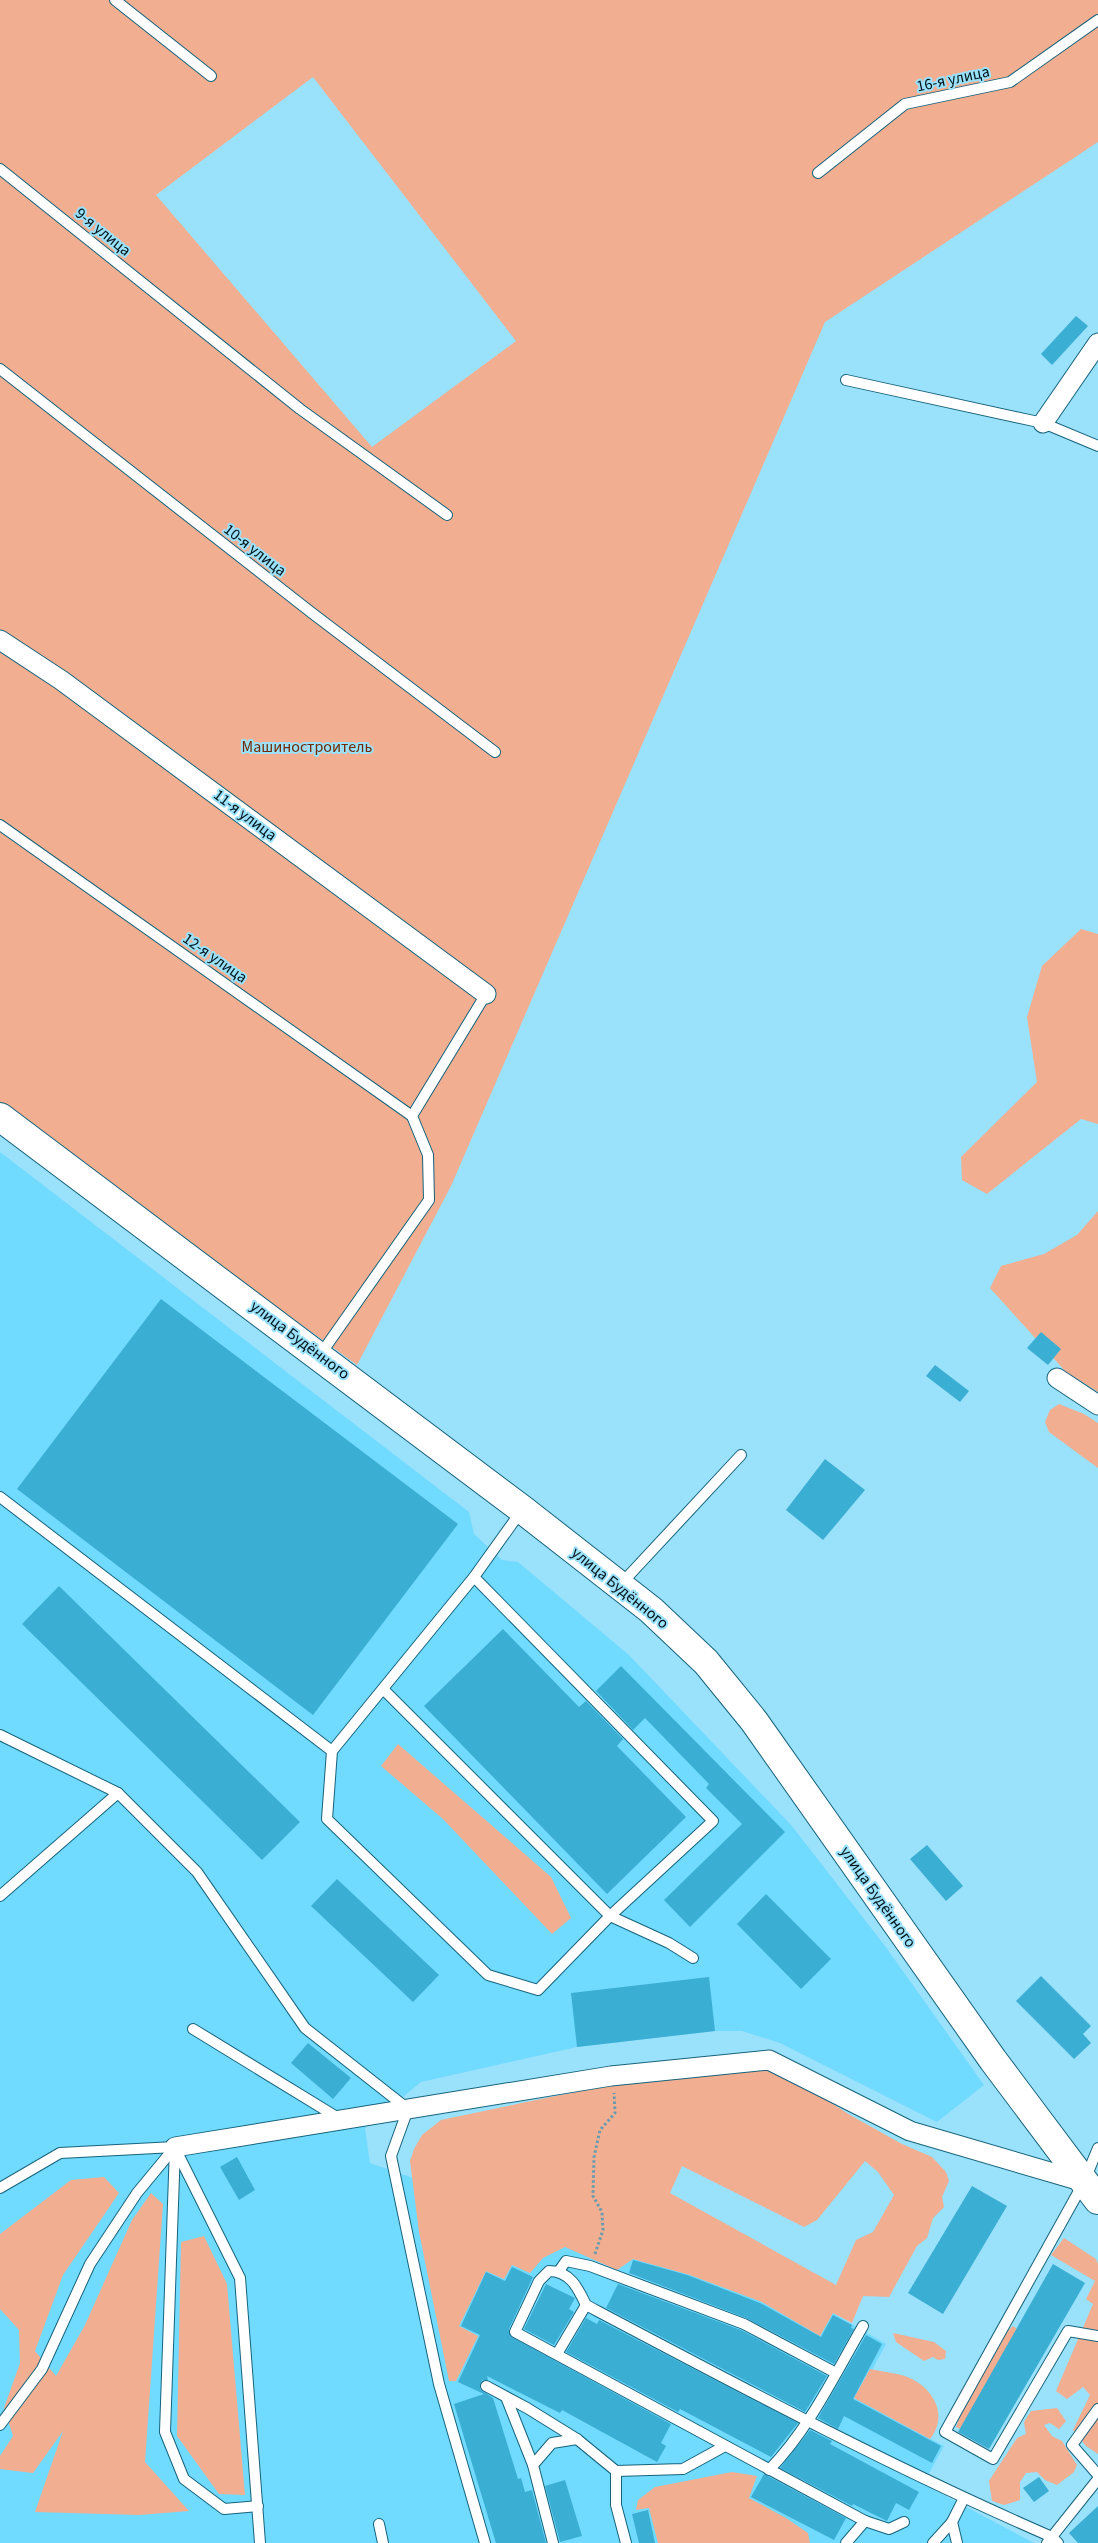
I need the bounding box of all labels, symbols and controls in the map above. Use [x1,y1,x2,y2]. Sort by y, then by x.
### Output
street label: 16-я улица [914,61,992,97]
street label: 9-я улица [70,203,136,261]
street label: 10-я улица [219,519,291,581]
park label: Машиностроитель [242,736,373,758]
street label: 11-я улица [209,784,281,846]
street label: 12-я улица [178,928,252,988]
street label: улица Будённого [246,1295,354,1385]
street label: улица Будённого [567,1542,673,1634]
street label: улица Будённого [835,1842,921,1952]

